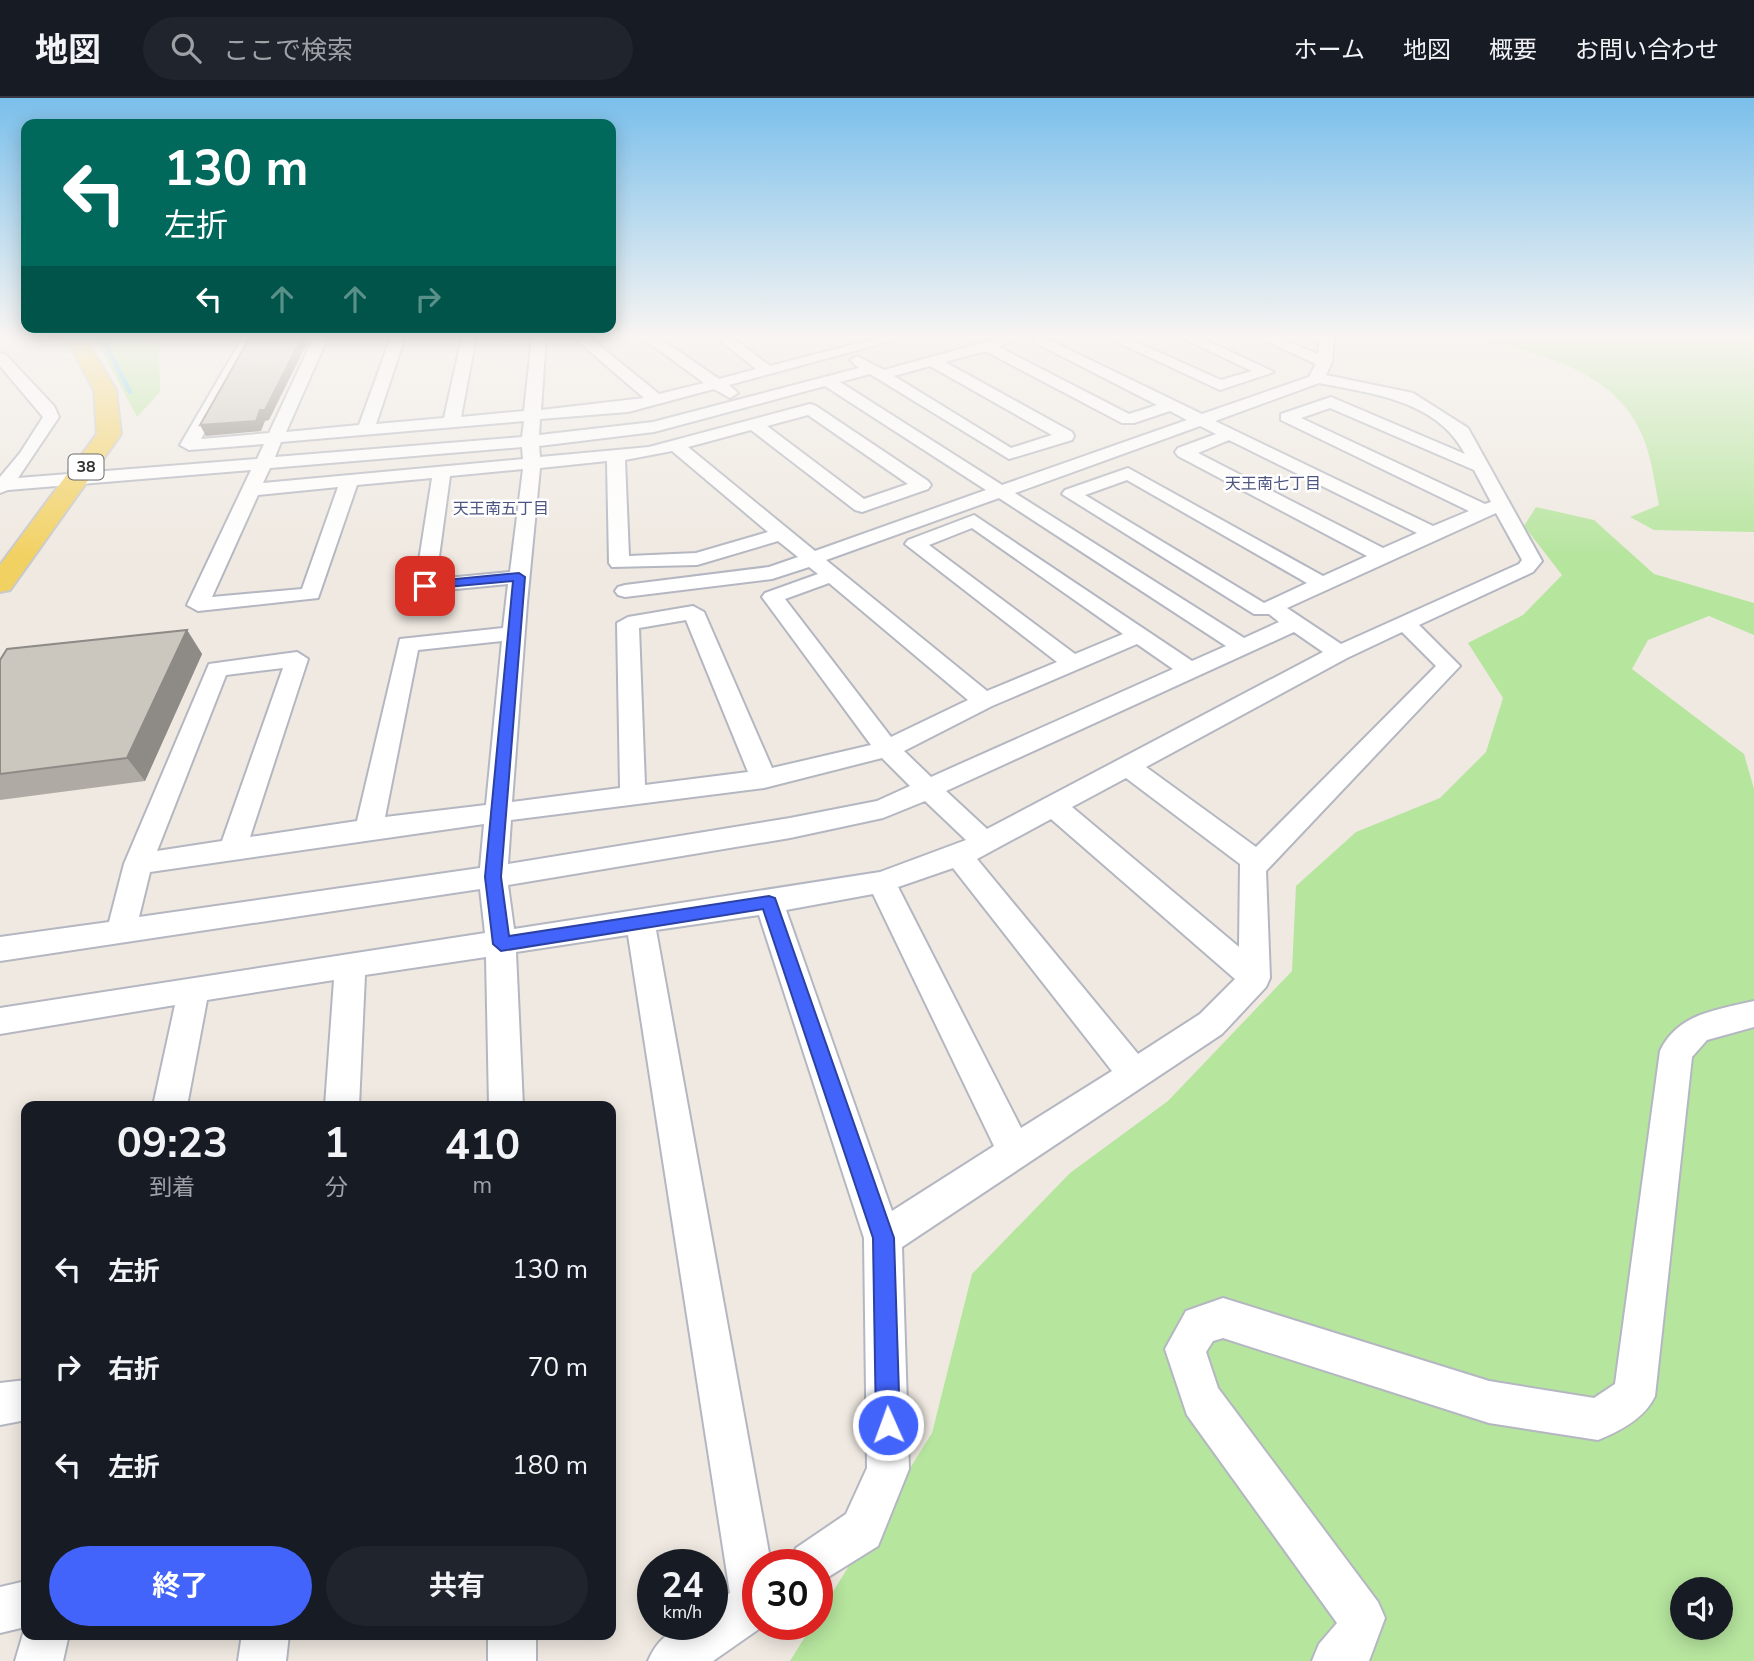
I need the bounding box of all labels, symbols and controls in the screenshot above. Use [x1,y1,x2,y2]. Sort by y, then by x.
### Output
search box [143,17,633,80]
text: 地図 [35,28,101,73]
icon: search [167,29,205,67]
text: ここで検索 [223,33,353,68]
text: ホーム [1294,34,1365,66]
text: 地図 [1403,34,1451,66]
text: 概要 [1489,34,1537,66]
text: お問い合わせ [1575,34,1719,66]
text: 130 m [164,135,308,202]
icon: left [49,147,140,238]
text: 左折 [164,204,228,247]
icon: left [190,280,228,318]
icon: ahead [263,280,301,318]
icon: ahead [336,280,374,318]
icon: right [409,280,447,318]
road number: 38 [68,454,104,480]
district label: 天王南七丁目 [1225,473,1321,495]
district label: 天王南五丁目 [453,498,549,520]
pin [395,556,455,616]
icon: arrive [406,567,444,605]
text: 09:23 [117,1115,228,1172]
text: 1 [324,1115,349,1172]
text: 410 [445,1117,520,1174]
text: m [473,1170,492,1201]
text: 到着 [149,1172,195,1203]
text: 分 [325,1172,348,1203]
icon: left [49,1250,87,1288]
text: 130 m [512,1252,588,1287]
text: 左折 [108,1254,160,1289]
icon: right [49,1348,87,1386]
text: 70 m [528,1350,588,1385]
text: 右折 [108,1352,160,1387]
position arrow [851,1388,925,1462]
icon: left [49,1446,87,1484]
text: 180 m [512,1448,588,1483]
text: 左折 [108,1450,160,1485]
button: 終了 [49,1546,312,1626]
button: 共有 [326,1546,588,1626]
speed limit sign: 30 [742,1549,833,1640]
text: 24 [661,1562,704,1609]
map controls [1670,1577,1733,1640]
button: sound [1670,1577,1733,1640]
text: km/h [663,1600,702,1624]

